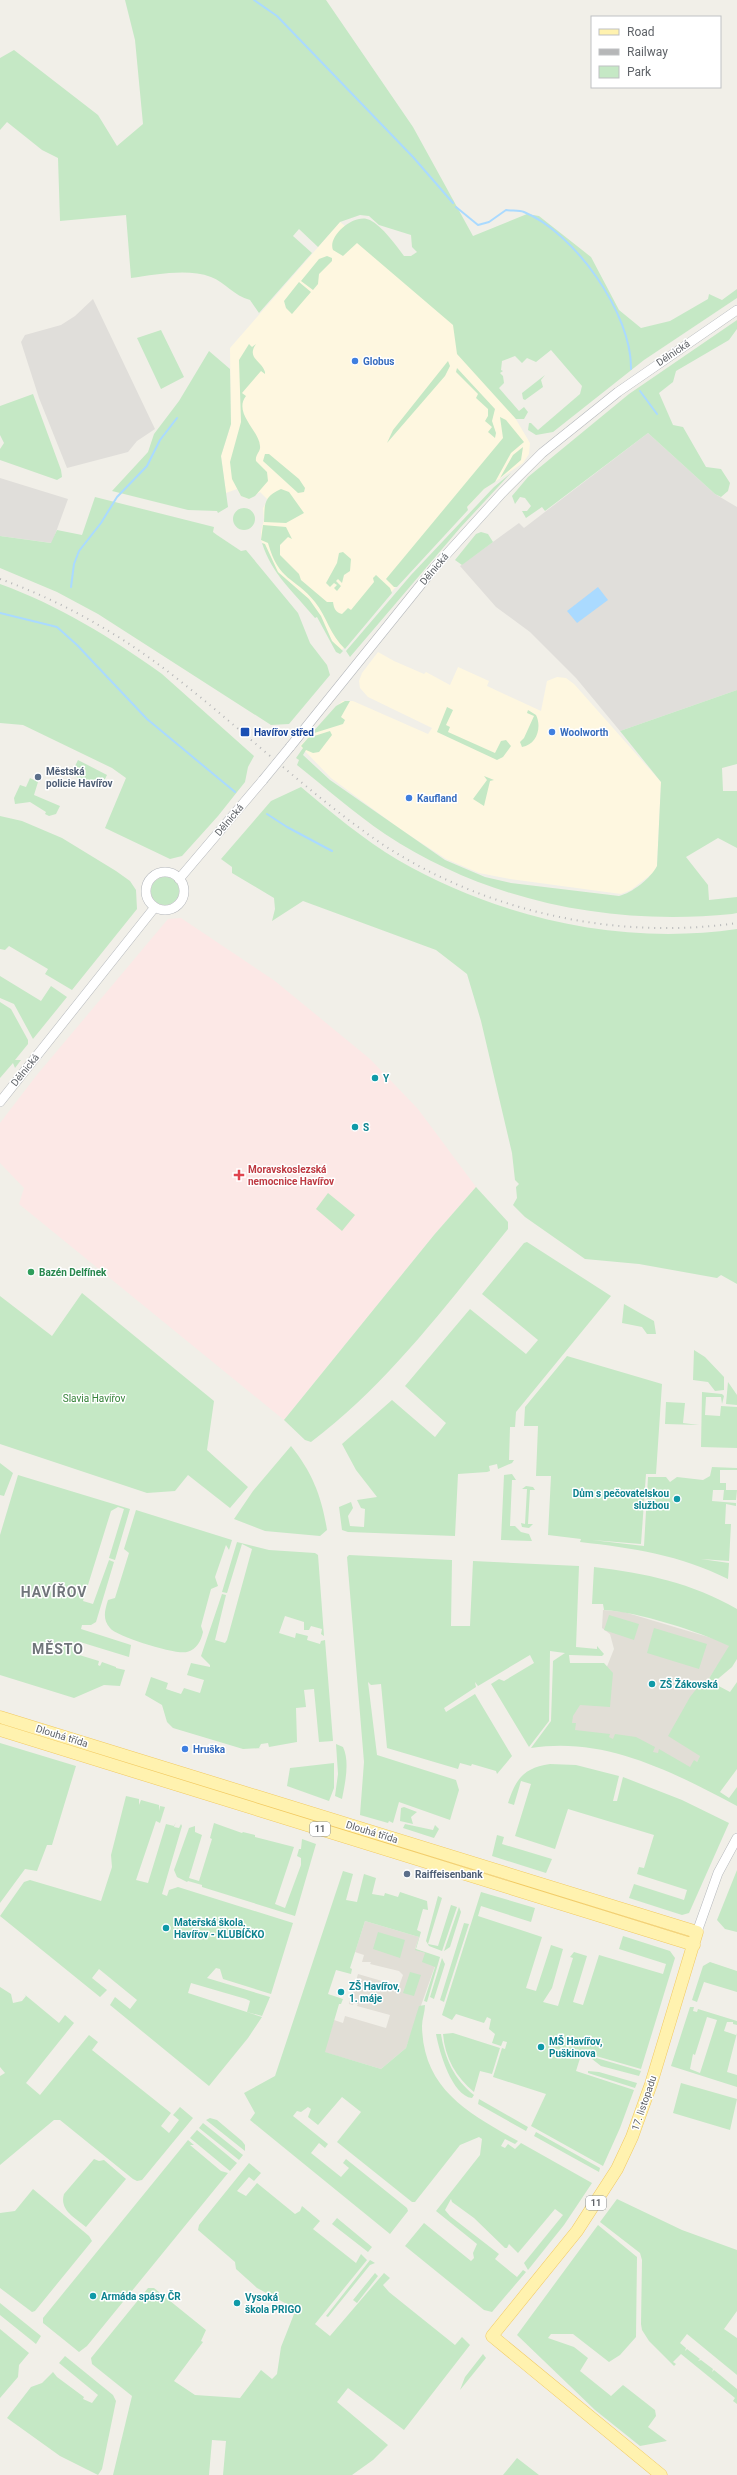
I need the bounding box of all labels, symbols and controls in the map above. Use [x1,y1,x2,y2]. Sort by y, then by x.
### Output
legend [591,16,721,88]
text: Road [627,25,655,39]
text: Railway [627,45,668,59]
text: Park [627,65,652,79]
street label: Dělnická [654,338,692,368]
marker: Globus [350,356,360,366]
place label: Globus [363,356,394,367]
street label: Dělnická [418,551,450,587]
marker: Havířov střed [239,726,251,738]
place label: Havířov střed [254,727,314,738]
marker: Woolworth [547,727,557,737]
place label: Woolworth [560,727,609,738]
place label: Městská policie Havířov [46,766,113,789]
marker: Městská policie Havířov [33,772,43,782]
marker: Kaufland [404,793,414,803]
place label: Kaufland [417,793,457,804]
street label: Dělnická [213,802,245,838]
street label: Dělnická [9,1052,41,1088]
marker: Y [370,1073,380,1083]
place label: Y [383,1073,390,1084]
marker: S [350,1122,360,1132]
place label: S [363,1122,369,1133]
place label: Moravskoslezská nemocnice Havířov [248,1164,334,1187]
marker: Moravskoslezská nemocnice Havířov [233,1169,245,1181]
marker: Bazén Delfínek [26,1267,36,1277]
place label: Bazén Delfínek [39,1267,107,1278]
park label: Slavia Havířov [63,1393,125,1404]
place label: Dům s pečovatelskou službou [573,1488,669,1511]
marker: Dům s pečovatelskou službou [672,1494,682,1504]
district label: HAVÍŘOV [21,1583,87,1600]
district label: MĚSTO [32,1640,84,1657]
place label: ZŠ Žákovská [660,1678,719,1690]
marker: ZŠ Žákovská [647,1679,657,1689]
street label: Dlouhá třída [35,1723,89,1749]
marker: Hruška [180,1744,190,1754]
place label: Hruška [193,1744,226,1755]
street label: Dlouhá třída [345,1819,399,1845]
road number: 11 [310,1822,330,1836]
marker: Raiffeisenbank [402,1869,412,1879]
place label: Raiffeisenbank [415,1869,483,1880]
place label: Mateřská škola, Havířov - KLUBÍČKO [174,1917,264,1940]
marker: Mateřská škola, Havířov - KLUBÍČKO [161,1923,171,1933]
place label: ZŠ Havířov, 1. máje [349,1980,400,2004]
marker: ZŠ Havířov, 1. máje [336,1987,346,1997]
place label: MŠ Havířov, Puškinova [549,2035,602,2059]
marker: MŠ Havířov, Puškinova [536,2042,546,2052]
street label: 17. listopadu [629,2074,659,2132]
road number: 11 [586,2196,606,2210]
place label: Armáda spásy ČR [101,2290,181,2302]
marker: Armáda spásy ČR [88,2291,98,2301]
place label: Vysoká škola PRIGO [245,2292,301,2315]
marker: Vysoká škola PRIGO [232,2298,242,2308]

